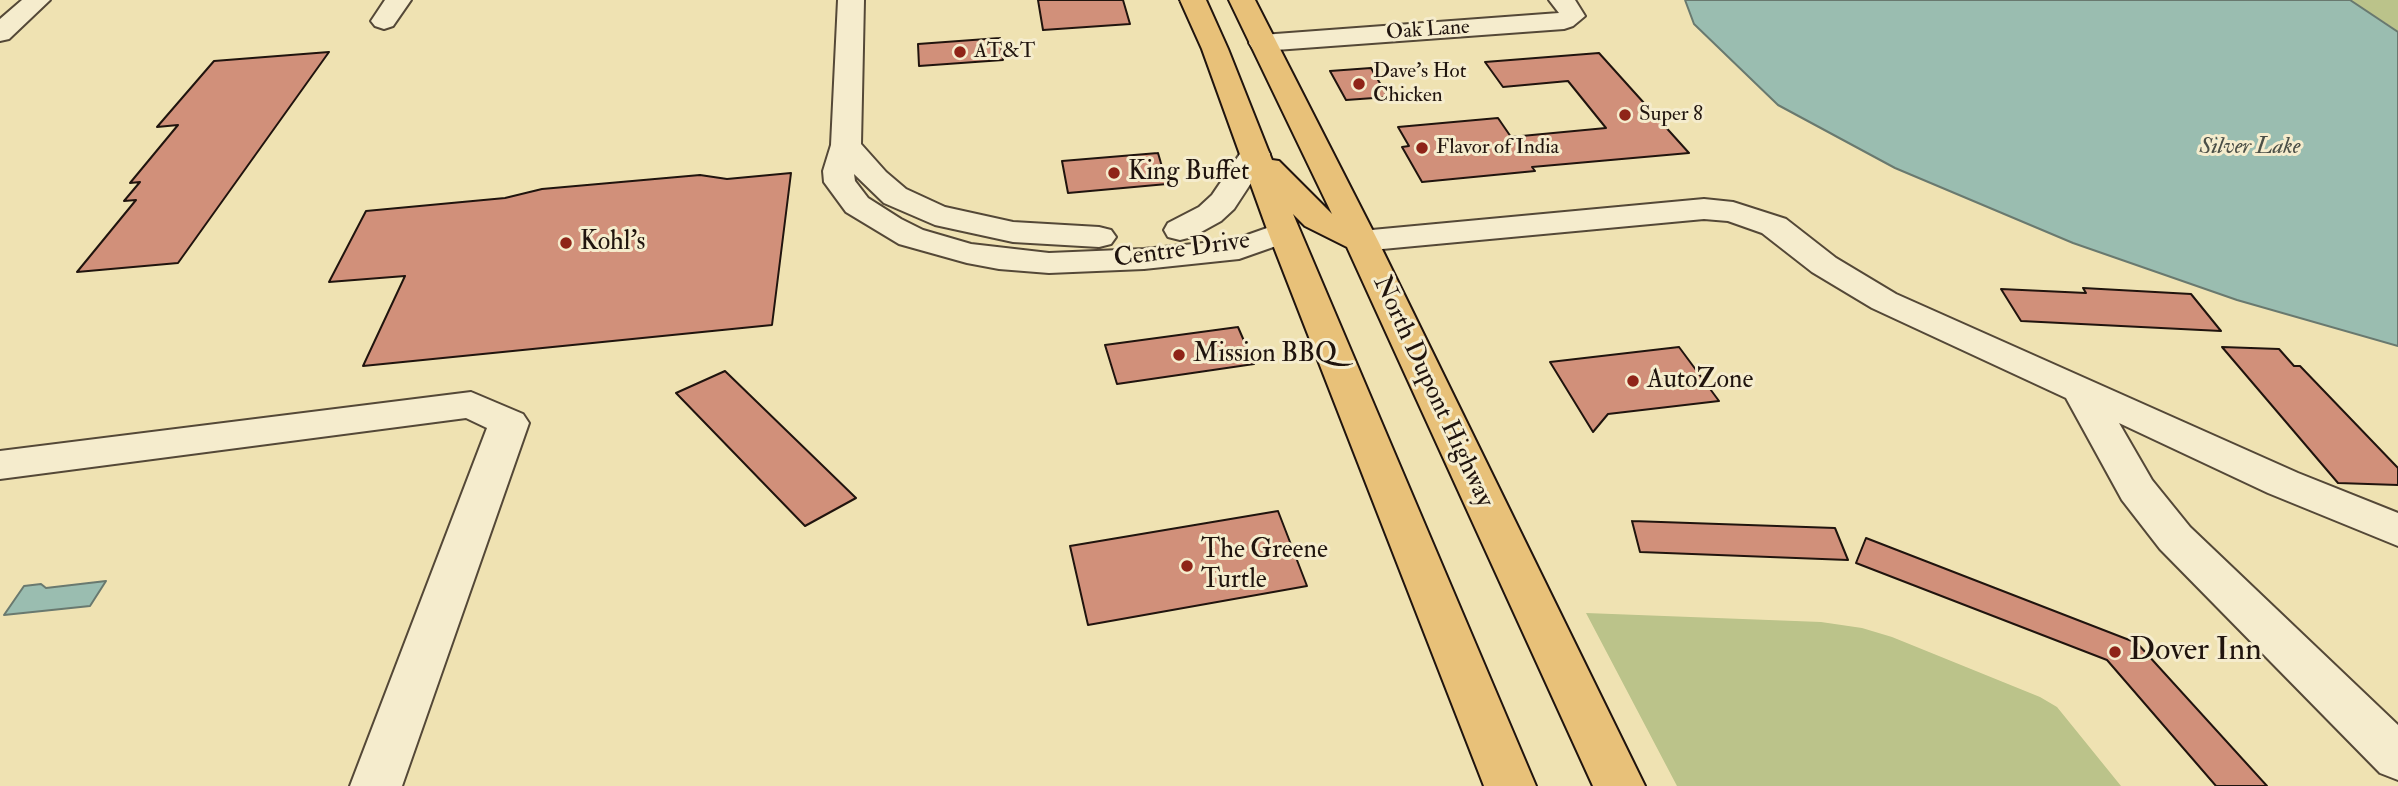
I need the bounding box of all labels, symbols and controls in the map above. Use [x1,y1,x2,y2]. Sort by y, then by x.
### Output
street label: Oak Lane [1385,16,1471,46]
place label: AT&T [974,39,1035,65]
marker: AT&T [952,44,968,60]
place label: Dave's Hot Chicken [1373,59,1467,109]
marker: Dave's Hot Chicken [1351,76,1367,92]
place label: Super 8 [1639,102,1703,128]
marker: Super 8 [1617,107,1633,123]
water label: Silver Lake [2200,134,2300,162]
place label: Flavor of India [1436,135,1559,161]
marker: Flavor of India [1414,140,1430,156]
place label: King Buffet [1128,157,1249,189]
marker: King Buffet [1106,165,1122,181]
street label: Centre Drive [1112,226,1252,276]
place label: Kohl's [580,227,646,259]
marker: Kohl's [558,235,574,251]
street label: North Dupont Highway [1365,271,1499,513]
place label: Mission BBQ [1193,339,1337,371]
marker: Mission BBQ [1171,347,1187,363]
place label: AutoZone [1647,365,1753,397]
marker: AutoZone [1625,373,1641,389]
place label: The Greene Turtle [1201,535,1328,596]
marker: The Greene Turtle [1179,558,1195,574]
place label: Dover Inn [2129,633,2262,671]
marker: Dover Inn [2107,644,2123,660]

